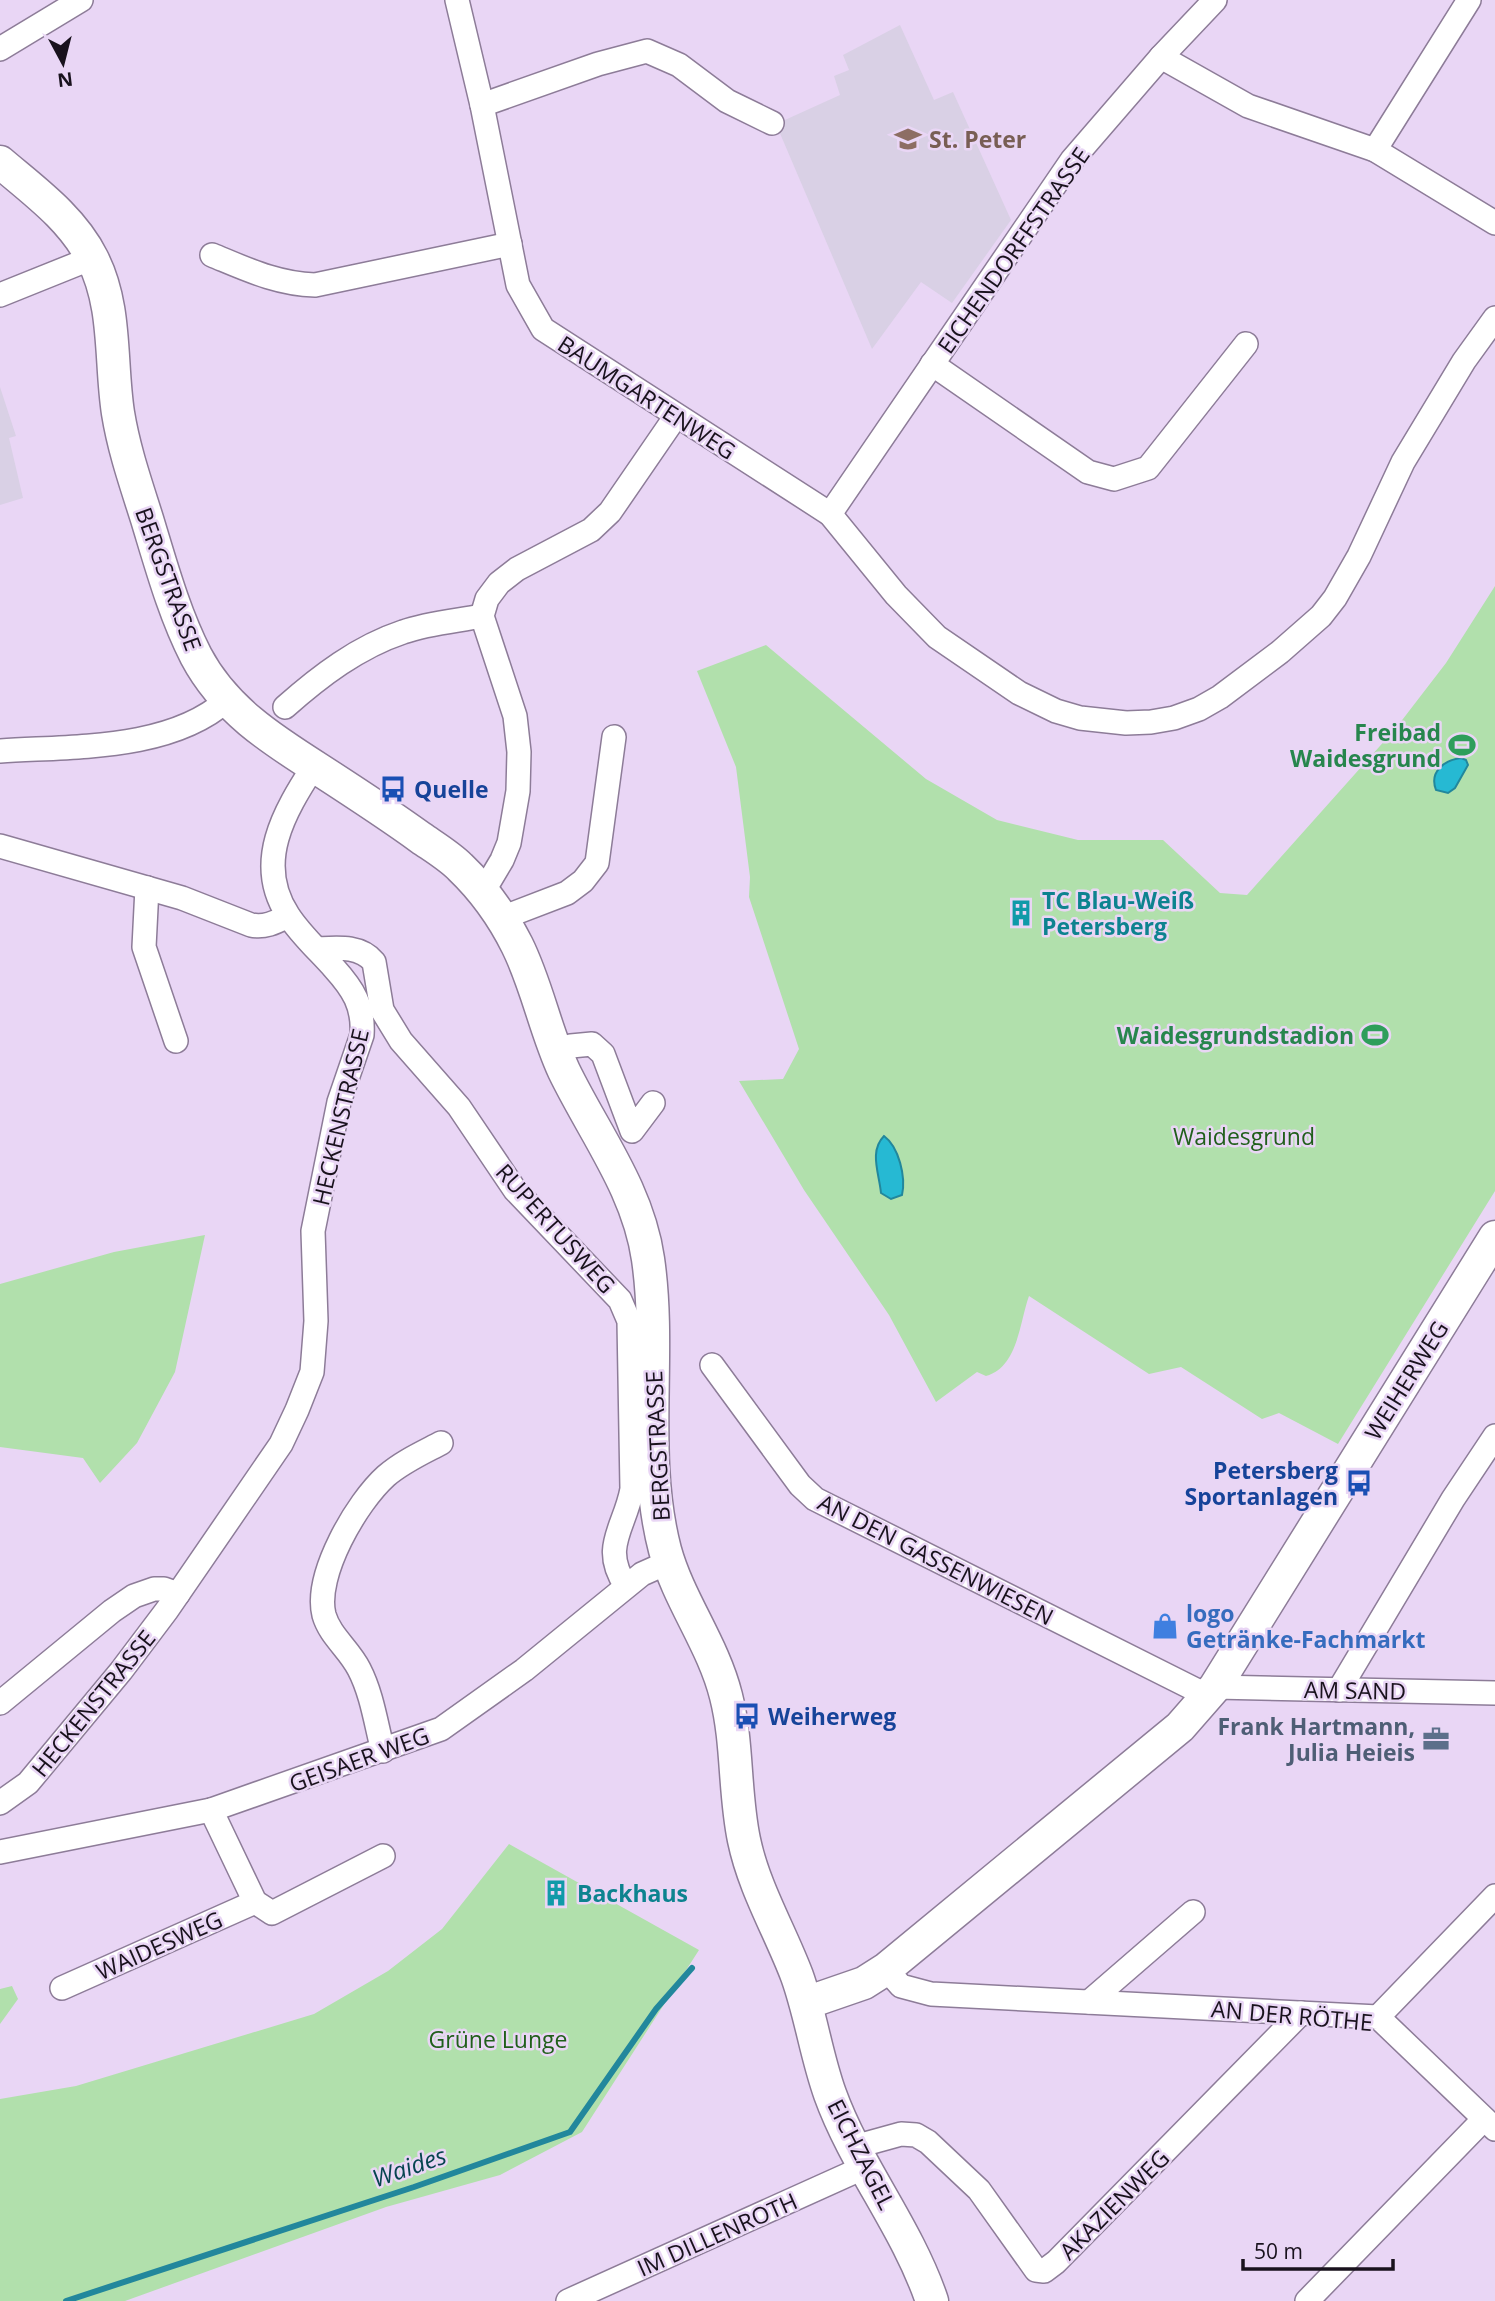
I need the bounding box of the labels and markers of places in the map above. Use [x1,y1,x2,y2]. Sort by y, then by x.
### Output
place label: St. Peter [929,123,1026,155]
school or university icon: St. Peter [893,124,923,154]
place label: Freibad Waidesgrund [1290,716,1441,774]
sports icon: Freibad Waidesgrund [1447,730,1477,760]
place label: Quelle [414,773,489,805]
bus stop icon: Quelle [378,774,408,804]
place label: TC Blau-Weiß Petersberg [1042,884,1194,942]
building icon: TC Blau-Weiß Petersberg [1006,898,1036,928]
place label: Waidesgrundstadion [1117,1019,1354,1051]
sports icon: Waidesgrundstadion [1360,1020,1390,1050]
place label: Petersberg Sportanlagen [1184,1454,1338,1512]
bus stop icon: Petersberg Sportanlagen [1344,1468,1374,1498]
place label: logo Getränke-Fachmarkt [1186,1597,1426,1655]
shop icon: logo Getränke-Fachmarkt [1150,1611,1180,1641]
place label: Weiherweg [768,1700,896,1732]
bus stop icon: Weiherweg [732,1701,762,1731]
place label: Frank Hartmann, Julia Heieis [1218,1710,1415,1768]
office icon: Frank Hartmann, Julia Heieis [1421,1724,1451,1754]
place label: Backhaus [577,1877,688,1909]
building icon: Backhaus [541,1878,571,1908]

